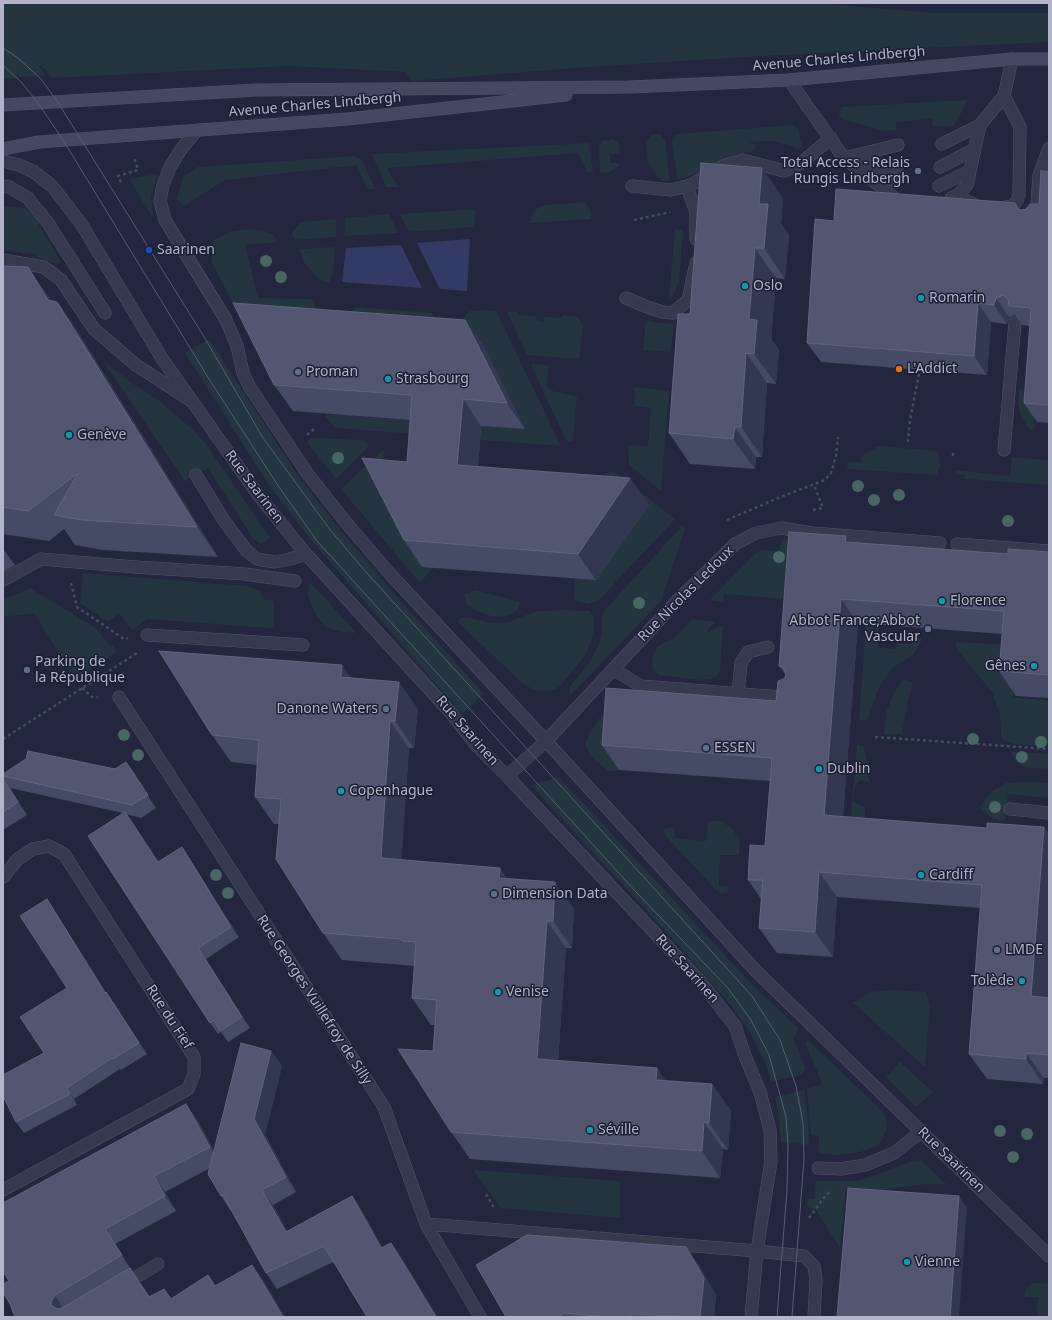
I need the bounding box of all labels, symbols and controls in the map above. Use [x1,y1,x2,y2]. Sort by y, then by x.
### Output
street label: Avenue Charles Lindbergh [752,43,926,75]
street label: Avenue Charles Lindbergh [228,89,402,121]
place label: Total Access - Relais Rungis Lindbergh [781,155,910,188]
marker: Total Access - Relais Rungis Lindbergh [913,166,923,176]
place label: Saarinen [157,242,215,258]
marker: Saarinen [144,245,154,255]
place label: Oslo [753,278,783,294]
marker: Oslo [740,281,750,291]
place label: Romarin [929,290,985,306]
marker: Romarin [916,293,926,303]
place label: L'Addict [907,361,957,377]
place label: Proman [306,364,358,380]
marker: L'Addict [894,364,904,374]
marker: Proman [293,367,303,377]
place label: Strasbourg [396,371,469,387]
marker: Strasbourg [383,374,393,384]
place label: Genève [77,427,126,443]
marker: Genève [64,430,74,440]
street label: Rue Saarinen [221,447,287,527]
street label: Rue Nicolas Ledoux [635,543,737,645]
place label: Florence [950,593,1006,609]
marker: Florence [937,596,947,606]
place label: Abbot France;Abbot Vascular [789,613,920,646]
marker: Abbot France;Abbot Vascular [923,624,933,634]
place label: Parking de la République [35,654,125,686]
place label: Gênes [985,658,1026,674]
marker: Gênes [1029,661,1039,671]
marker: Parking de la République [22,665,32,675]
street label: Rue Saarinen [432,693,502,769]
place label: Danone Waters [277,701,378,717]
marker: Danone Waters [381,704,391,714]
place label: ESSEN [714,740,756,756]
marker: ESSEN [701,743,711,753]
place label: Dublin [827,761,870,777]
marker: Dublin [814,764,824,774]
place label: Copenhague [349,783,433,799]
marker: Copenhague [336,786,346,796]
place label: Cardiff [929,867,973,883]
marker: Cardiff [916,870,926,880]
place label: Dimension Data [502,886,608,902]
marker: Dimension Data [489,889,499,899]
street label: Rue Georges Vuillefroy de Silly [253,912,375,1088]
street label: Rue Saarinen [652,931,722,1007]
place label: LMDE [1005,942,1043,958]
marker: LMDE [992,945,1002,955]
place label: Tolède [971,973,1014,989]
marker: Tolède [1017,976,1027,986]
street label: Rue du Fief [142,982,196,1052]
place label: Venise [506,984,549,1000]
marker: Venise [493,987,503,997]
place label: Séville [598,1122,639,1138]
street label: Rue Saarinen [914,1124,988,1196]
marker: Séville [585,1125,595,1135]
place label: Vienne [915,1254,960,1270]
marker: Vienne [902,1257,912,1267]

